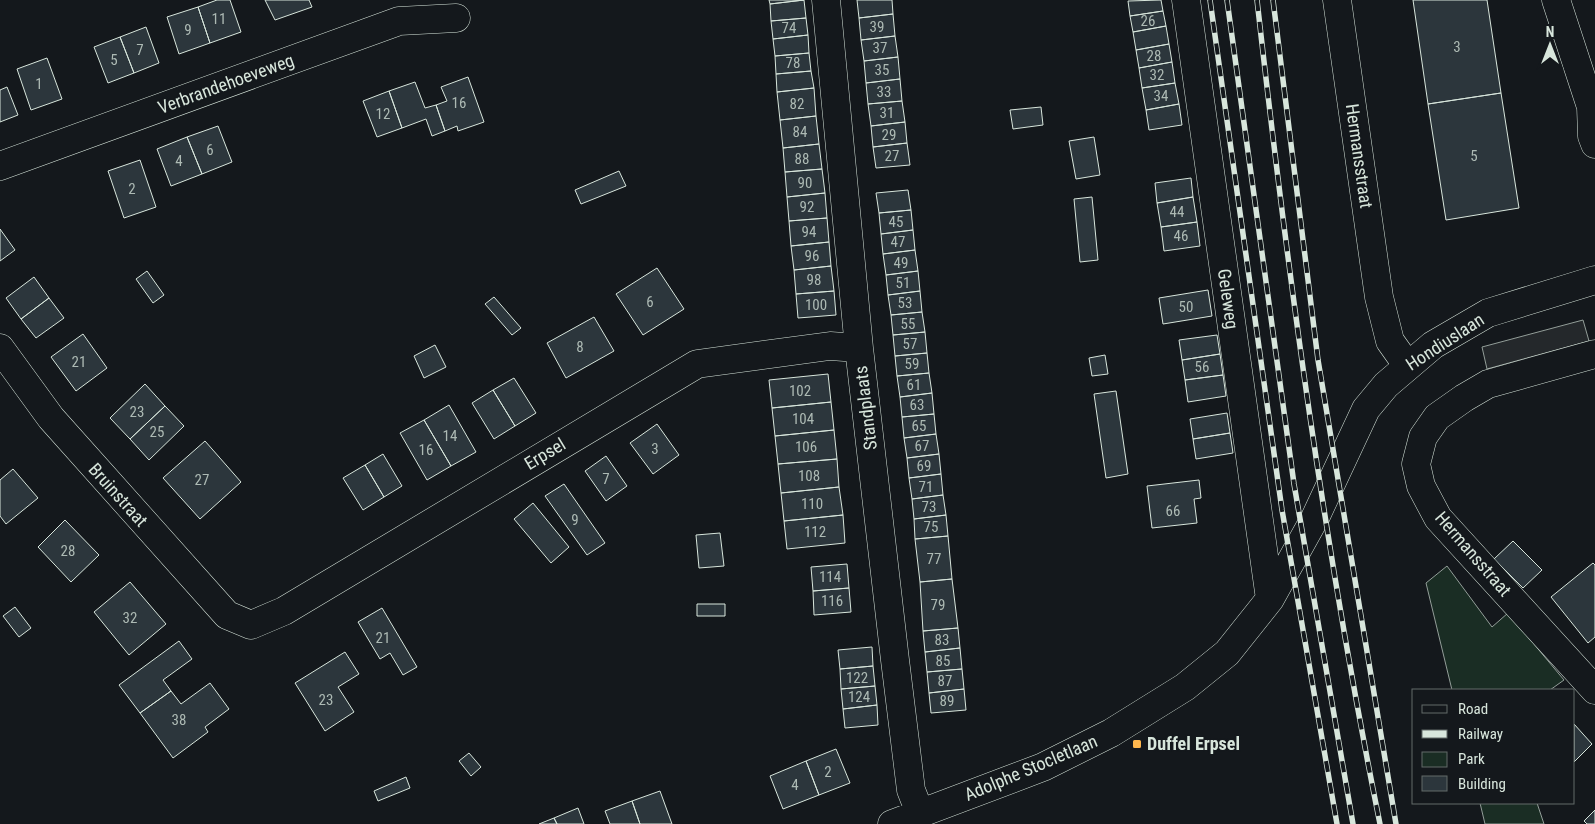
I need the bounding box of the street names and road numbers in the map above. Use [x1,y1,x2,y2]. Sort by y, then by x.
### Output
street label: Verbrandehoeveweg [155,49,297,118]
street label: Hermansstraat [1342,102,1377,210]
street label: Geleweg [1214,267,1243,330]
street label: Hondiuslaan [1402,309,1488,375]
street label: Standplaats [850,365,881,451]
street label: Erpsel [520,433,569,474]
street label: Bruinstraat [84,459,152,531]
street label: Hermansstraat [1431,507,1516,600]
street label: Adolphe Stocletlaan [961,730,1100,805]

